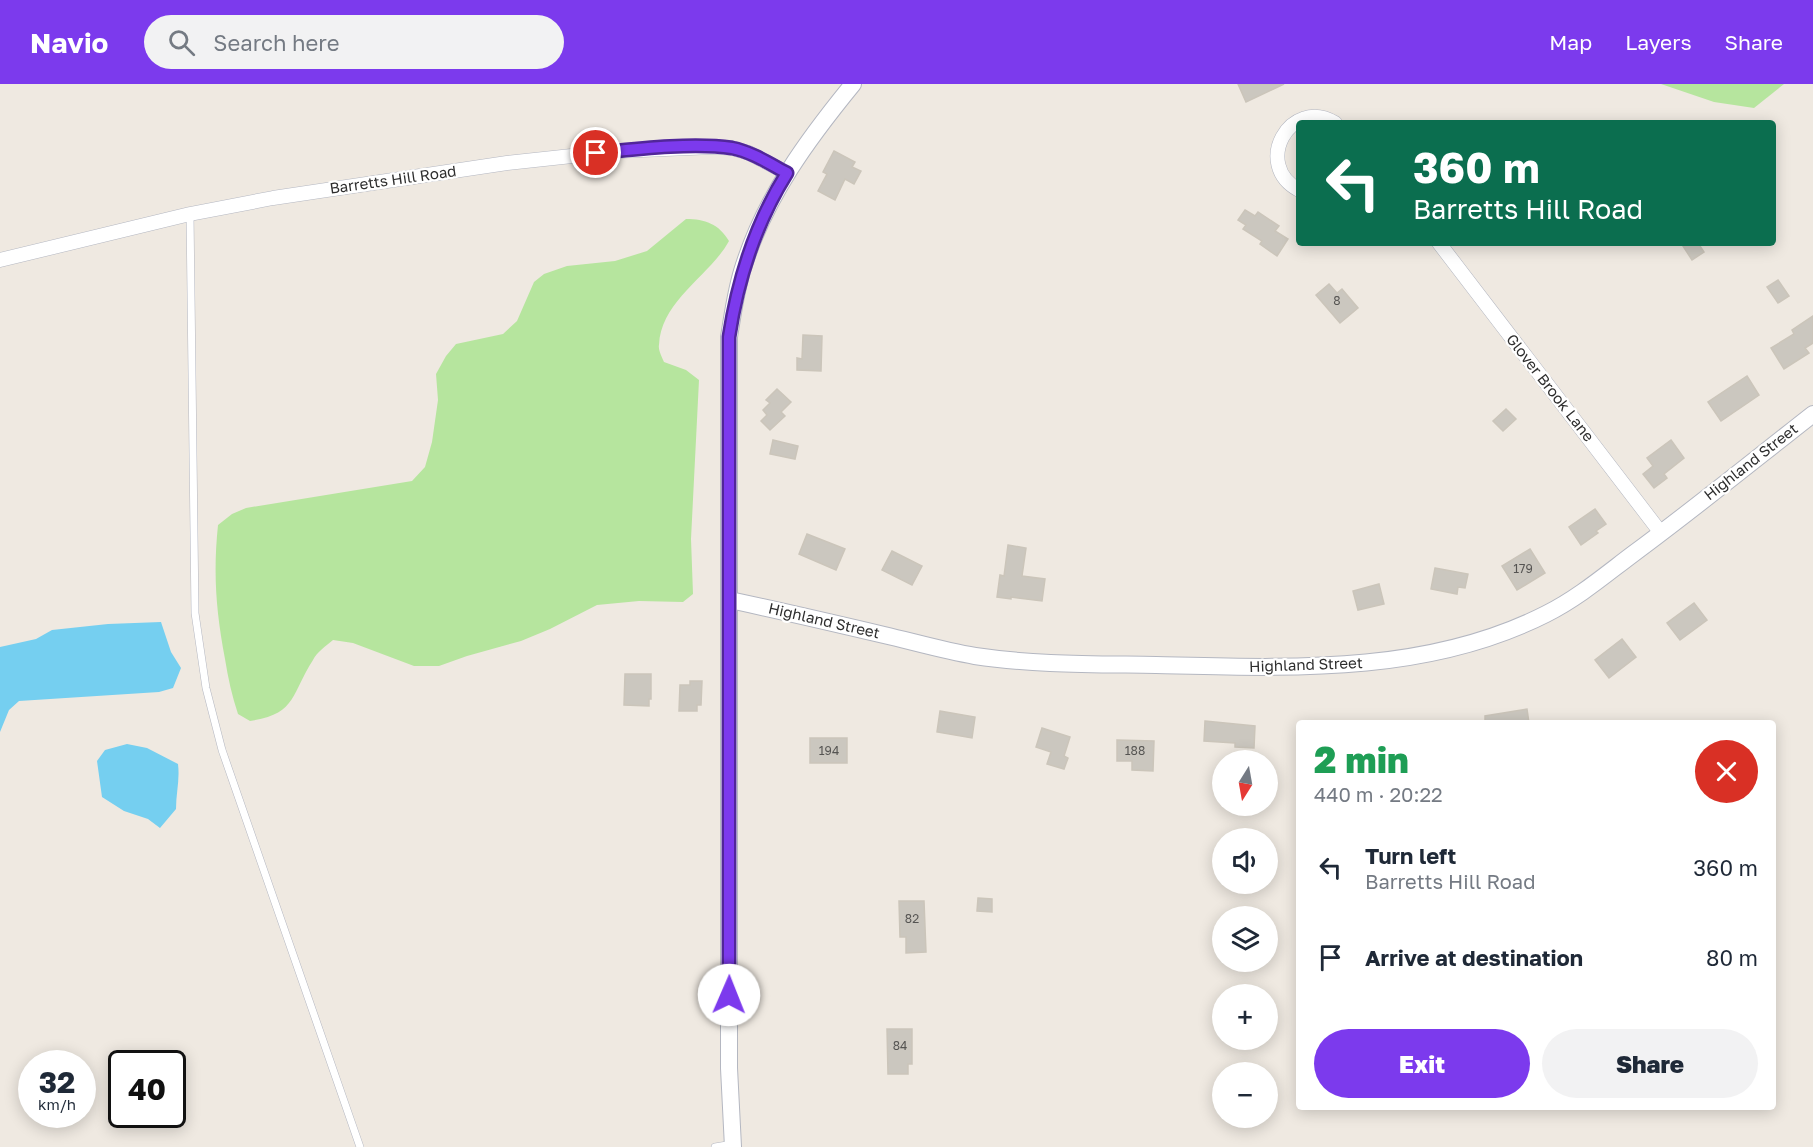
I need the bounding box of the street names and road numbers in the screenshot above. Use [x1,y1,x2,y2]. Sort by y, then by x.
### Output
street label: Barretts Hill Road [328,161,457,197]
street label: Glover Brook Lane [1503,330,1599,445]
street label: Highland Street [1700,419,1801,503]
street label: Highland Street [767,598,882,642]
street label: Highland Street [1249,653,1363,675]

